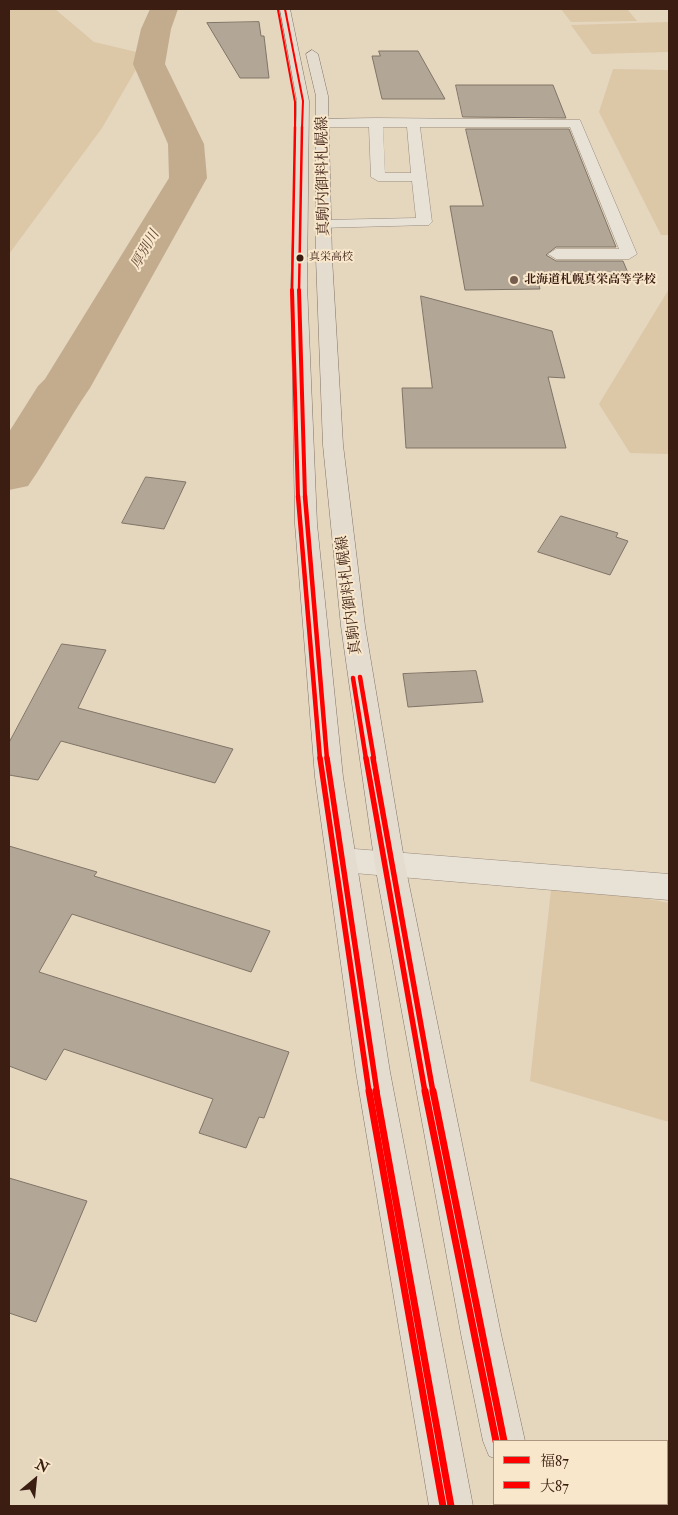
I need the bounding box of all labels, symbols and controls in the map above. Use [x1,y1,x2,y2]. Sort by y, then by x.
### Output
street label: 真駒内御料札幌線 [314,116,334,236]
water label: 厚別川 [128,228,164,272]
place label: 真栄高校 [309,251,353,265]
marker: 真栄高校 [295,253,305,263]
place label: 北海道札幌真栄高等学校 [524,273,656,287]
marker: 北海道札幌真栄高等学校 [508,274,520,286]
street label: 真駒内御料札幌線 [334,534,366,656]
legend [493,1440,668,1505]
text: 福87 [540,1452,569,1471]
north arrow [10,1455,60,1505]
text: N [33,1456,52,1477]
text: 大87 [540,1477,569,1496]

